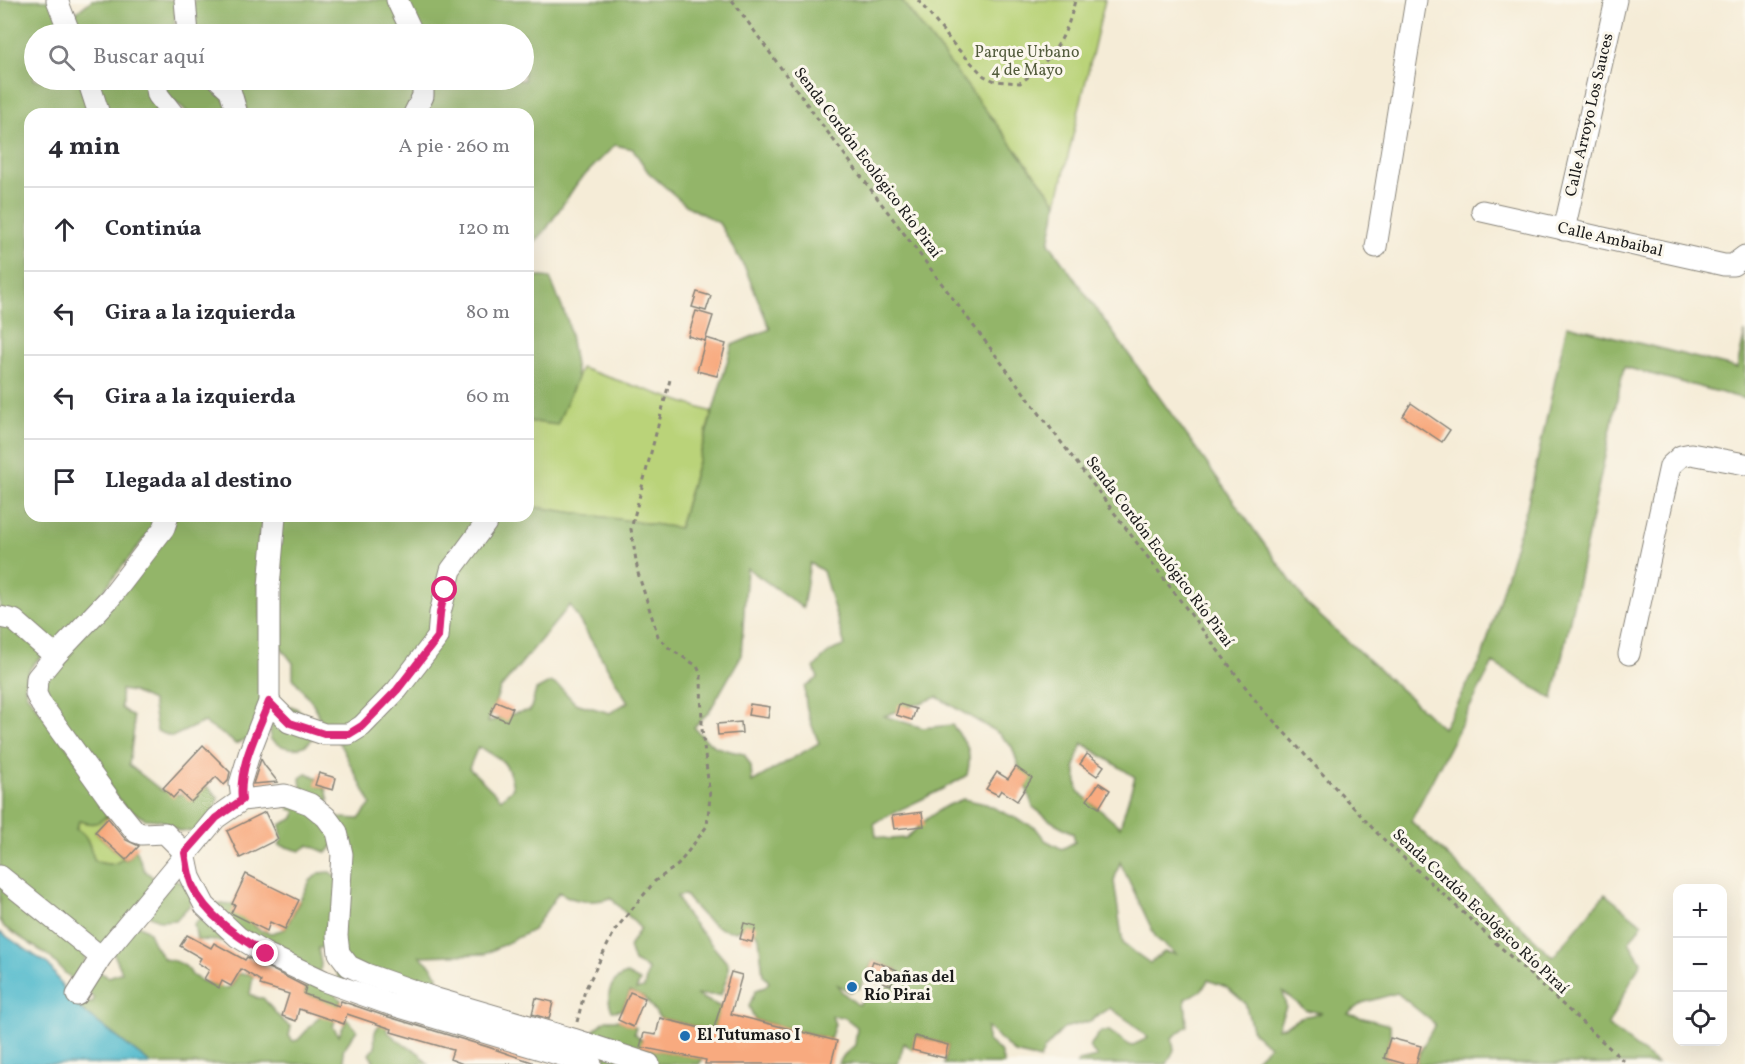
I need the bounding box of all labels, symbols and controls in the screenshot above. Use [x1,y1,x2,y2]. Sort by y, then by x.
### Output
search box [24,24,534,90]
street label: Calle Arroyo Los Sauces [1561,31,1620,199]
icon: search [45,41,78,74]
text: Buscar aquí [93,42,205,73]
park label: Parque Urbano 4 de Mayo [975,42,1079,82]
street label: Senda Cordón Ecológico Río Piraí [788,63,946,263]
text: 4 min [48,129,120,165]
text: A pie · 260 m [398,133,510,161]
icon: ahead [48,213,81,246]
text: Continúa [105,214,202,245]
text: 120 m [458,215,510,243]
street label: Calle Ambaibal [1555,217,1665,263]
icon: left [48,297,81,330]
text: Gira a la izquierda [105,298,296,329]
text: 80 m [466,299,510,327]
icon: left [48,381,81,414]
text: Gira a la izquierda [105,382,296,413]
text: 60 m [466,383,510,411]
street label: Senda Cordón Ecológico Río Piraí [1080,452,1238,652]
icon: arrive [48,465,81,498]
text: Llegada al destino [105,466,292,497]
route start [431,576,457,602]
street label: Senda Cordón Ecológico Río Piraí [1387,824,1573,1000]
map controls [1673,884,1727,1046]
button: + [1673,884,1727,938]
button: − [1673,938,1727,992]
route end [252,940,278,966]
place label: Cabañas del Río Pirai [864,967,955,1007]
marker: Cabañas del Río Pirai [845,980,859,994]
button: locate [1673,992,1727,1046]
place label: El Tutumaso I [697,1025,800,1047]
marker: El Tutumaso I [678,1029,692,1043]

